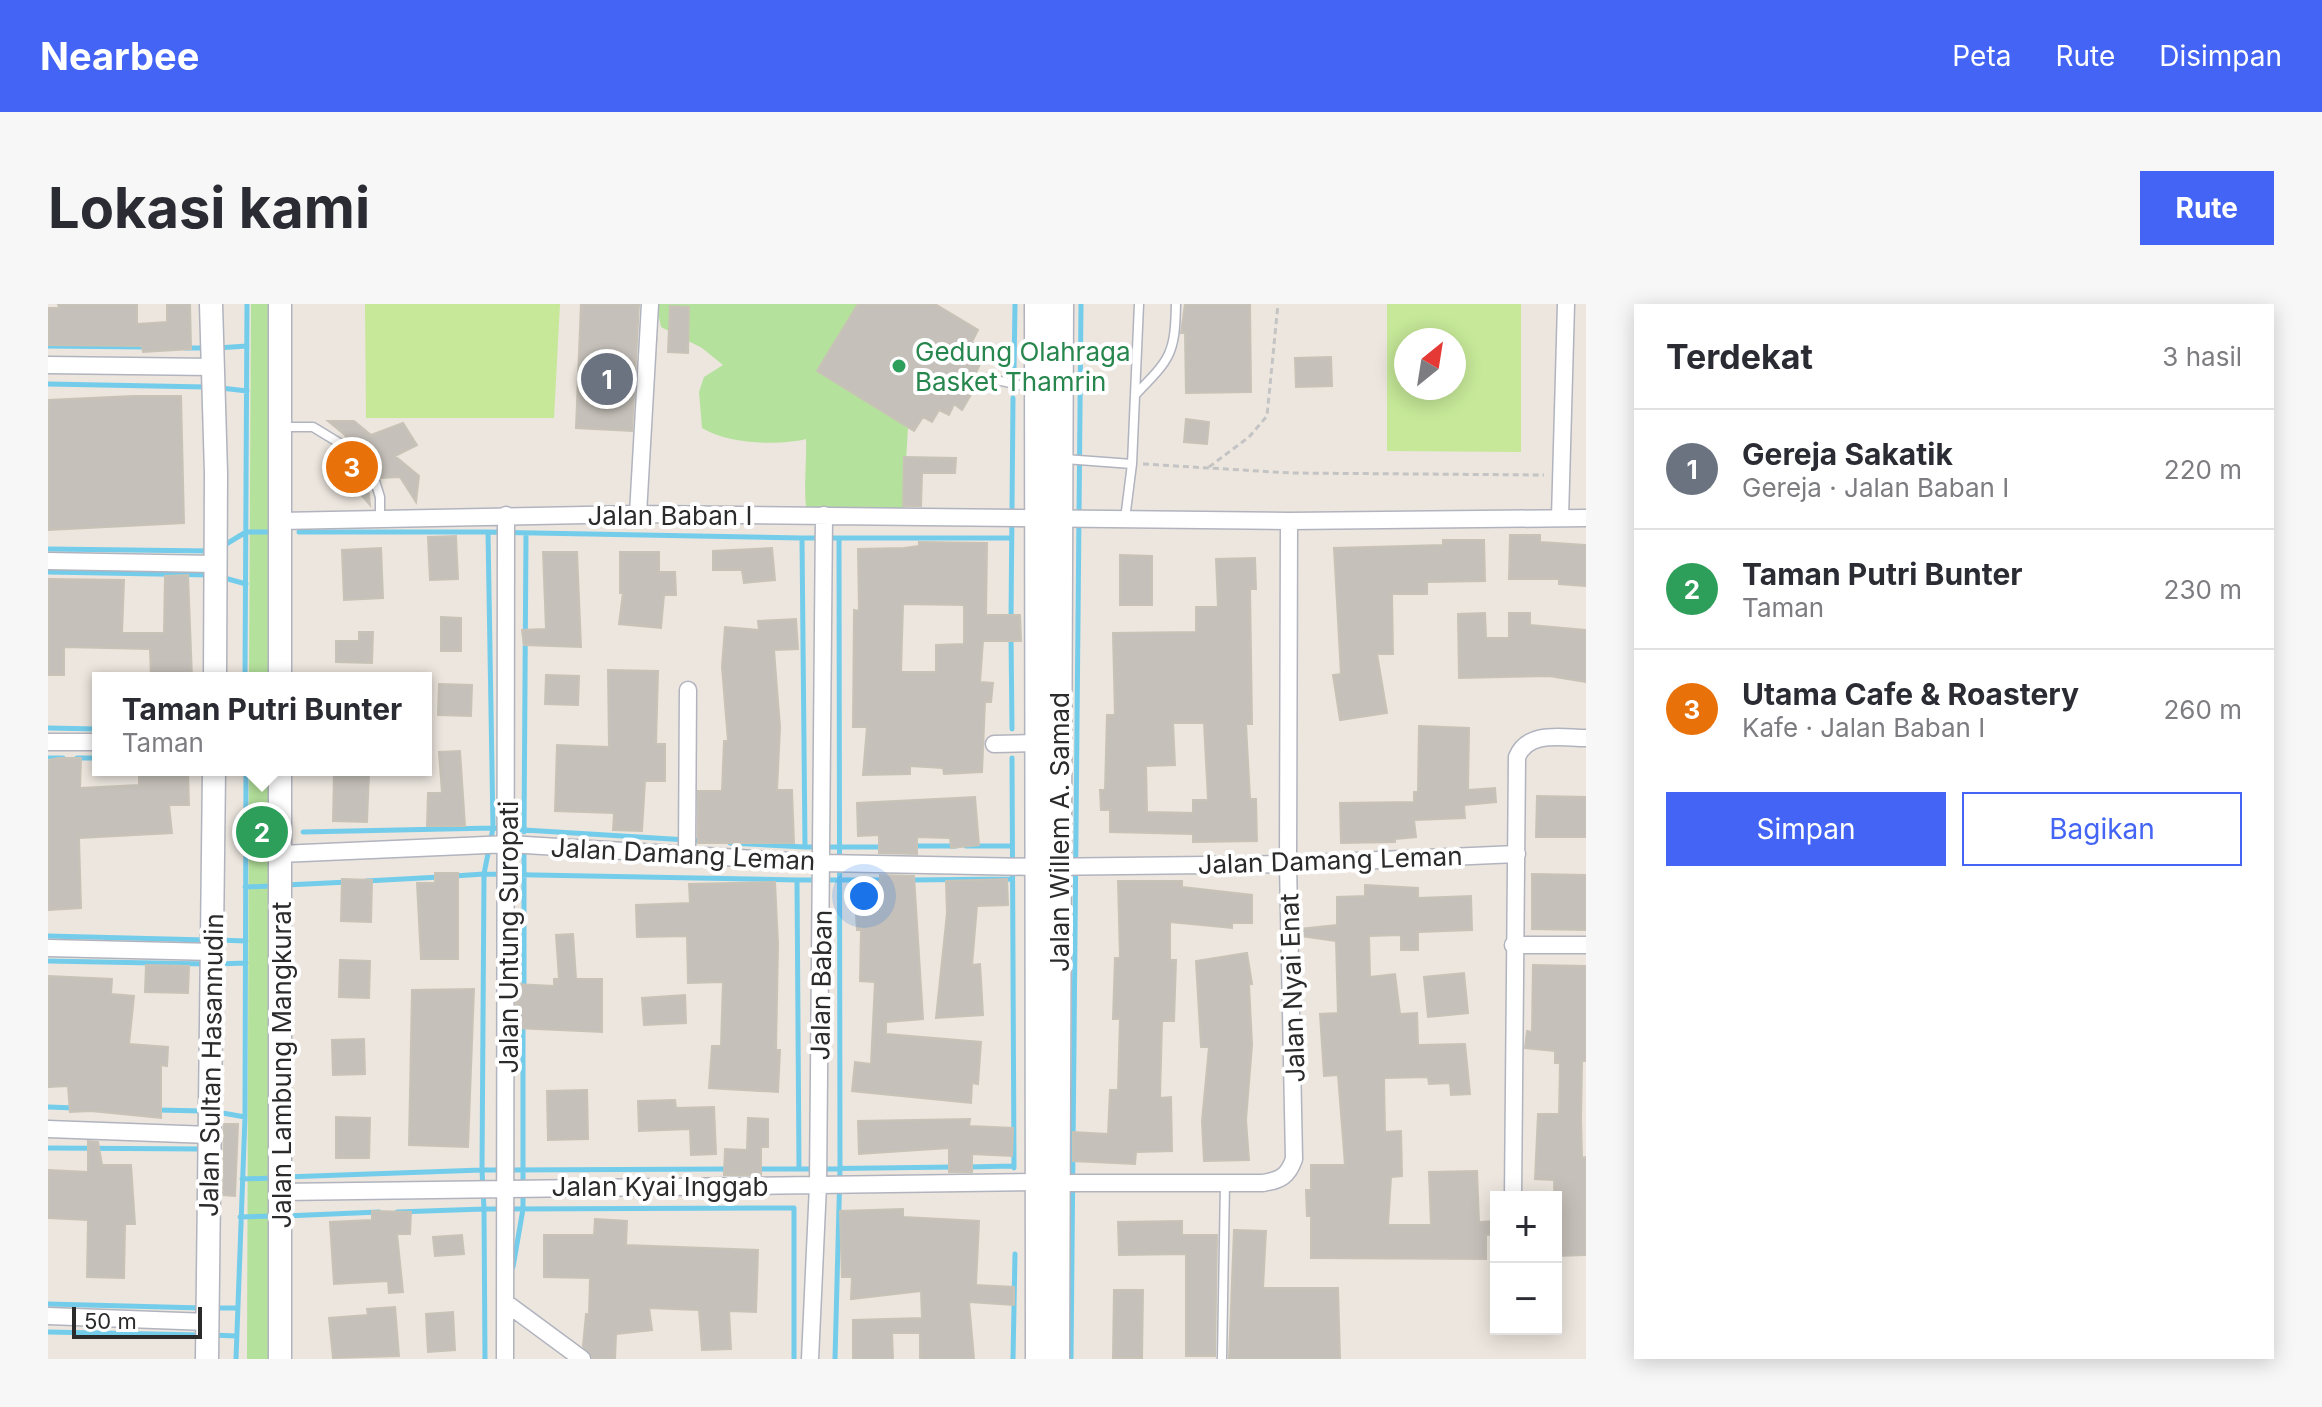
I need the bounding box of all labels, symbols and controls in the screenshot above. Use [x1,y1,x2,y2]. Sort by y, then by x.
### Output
text: Nearbee [40,33,199,79]
text: Peta [1952,39,2011,73]
text: Rute [2055,39,2115,73]
text: Disimpan [2159,39,2282,73]
button: Rute [2140,171,2274,245]
text: Lokasi kami [48,174,370,242]
north arrow [1394,328,1466,400]
place label: Gedung Olahraga Basket Thamrin [915,336,1131,397]
text: Terdekat [1666,336,1813,377]
text: 3 hasil [2162,341,2242,372]
pin: 1 [581,349,633,409]
marker: Gedung Olahraga Basket Thamrin [890,357,908,375]
text: Gereja Sakatik [1742,436,1953,472]
pin: 3 [326,437,378,497]
text: 1 [1686,454,1698,485]
text: 220 m [2164,454,2242,485]
text: Gereja · Jalan Baban I [1742,472,2009,503]
street label: Jalan Baban I [587,500,753,531]
text: Taman Putri Bunter [1742,556,2023,592]
text: 2 [1684,574,1700,605]
text: 230 m [2164,574,2242,605]
text: Taman [1742,592,1824,623]
popup [92,672,432,776]
text: Utama Cafe & Roastery [1742,676,2079,712]
text: Taman Putri Bunter [122,691,402,727]
street label: Jalan Willem A. Samad [1044,692,1075,972]
text: 3 [1684,694,1700,725]
text: 260 m [2164,694,2242,725]
text: Kafe · Jalan Baban I [1742,712,1985,743]
text: Taman [122,727,204,758]
button: Simpan [1666,792,1946,866]
button: Bagikan [1962,792,2242,866]
street label: Jalan Untung Suropati [493,801,524,1073]
pin: 2 [236,802,288,862]
street label: Jalan Damang Leman [550,832,816,876]
street label: Jalan Damang Leman [1197,840,1463,880]
your location [844,876,884,916]
street label: Jalan Nyai Enat [1273,893,1311,1083]
street label: Jalan Lambung Mangkurat [266,902,297,1228]
street label: Jalan Baban [804,909,838,1061]
street label: Jalan Sultan Hasannudin [193,913,229,1217]
street label: Jalan Kyai Inggab [552,1171,768,1202]
map controls [1490,1191,1562,1335]
button: + [1490,1191,1562,1263]
button: − [1490,1263,1562,1335]
scale bar [72,1303,202,1339]
text: 50 m [84,1308,137,1334]

